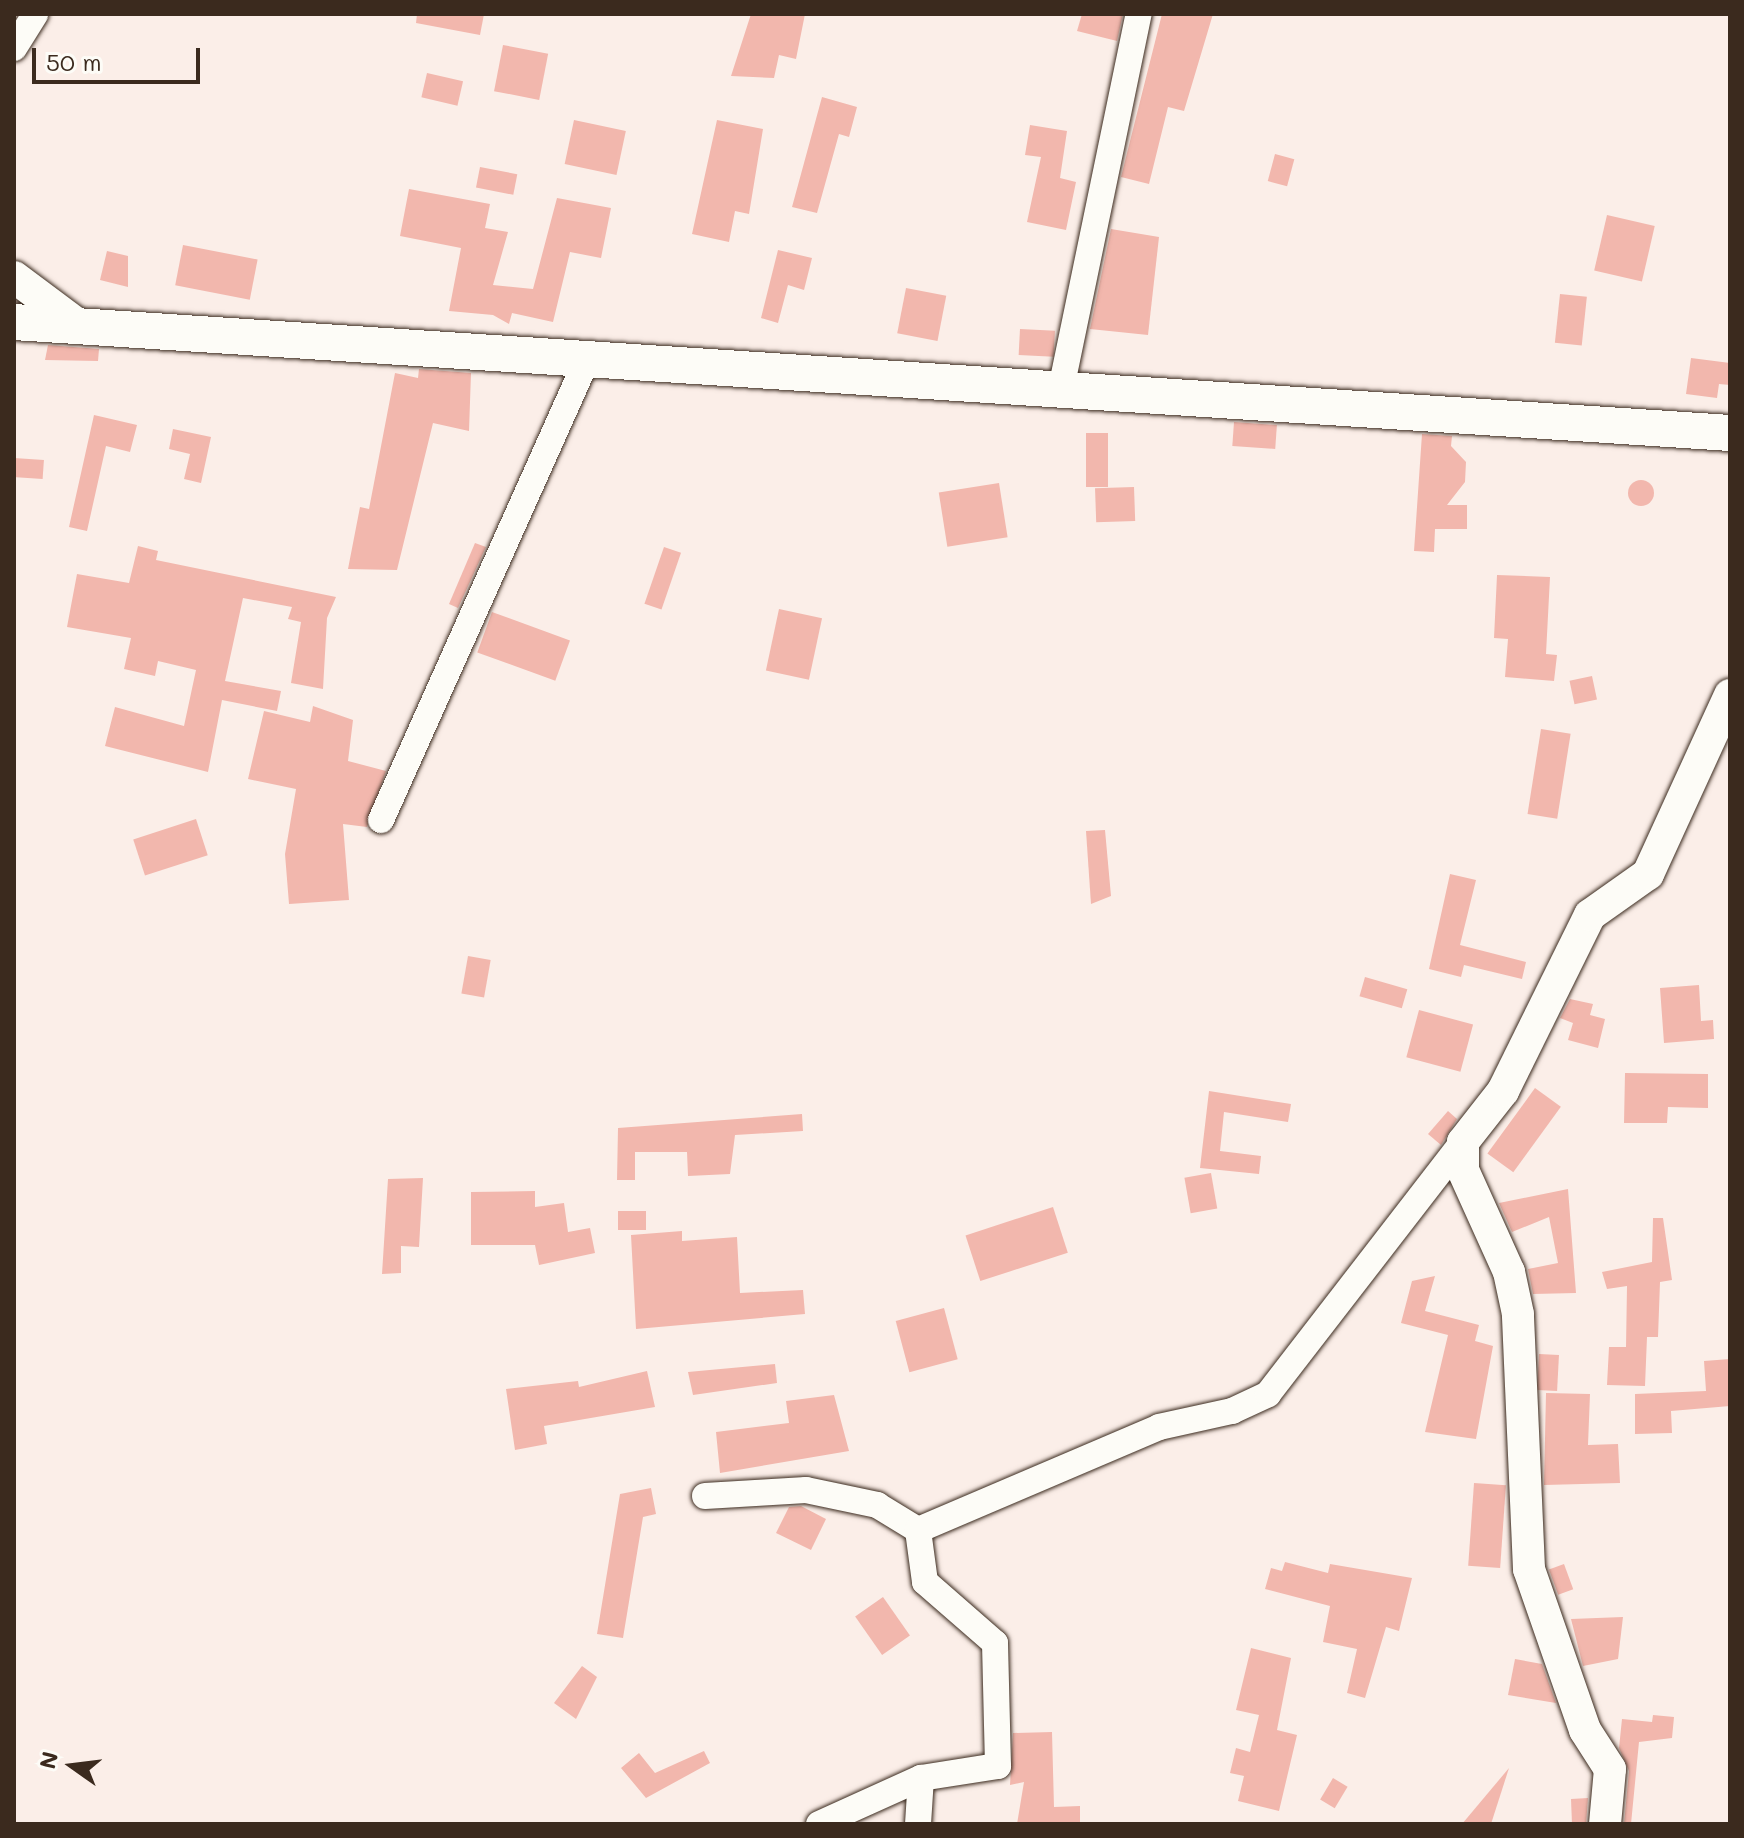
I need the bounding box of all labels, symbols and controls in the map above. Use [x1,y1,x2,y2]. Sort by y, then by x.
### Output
scale bar [36,32,204,82]
text: 50 m [46,46,102,77]
north arrow [32,1726,112,1806]
text: N [32,1748,64,1772]

